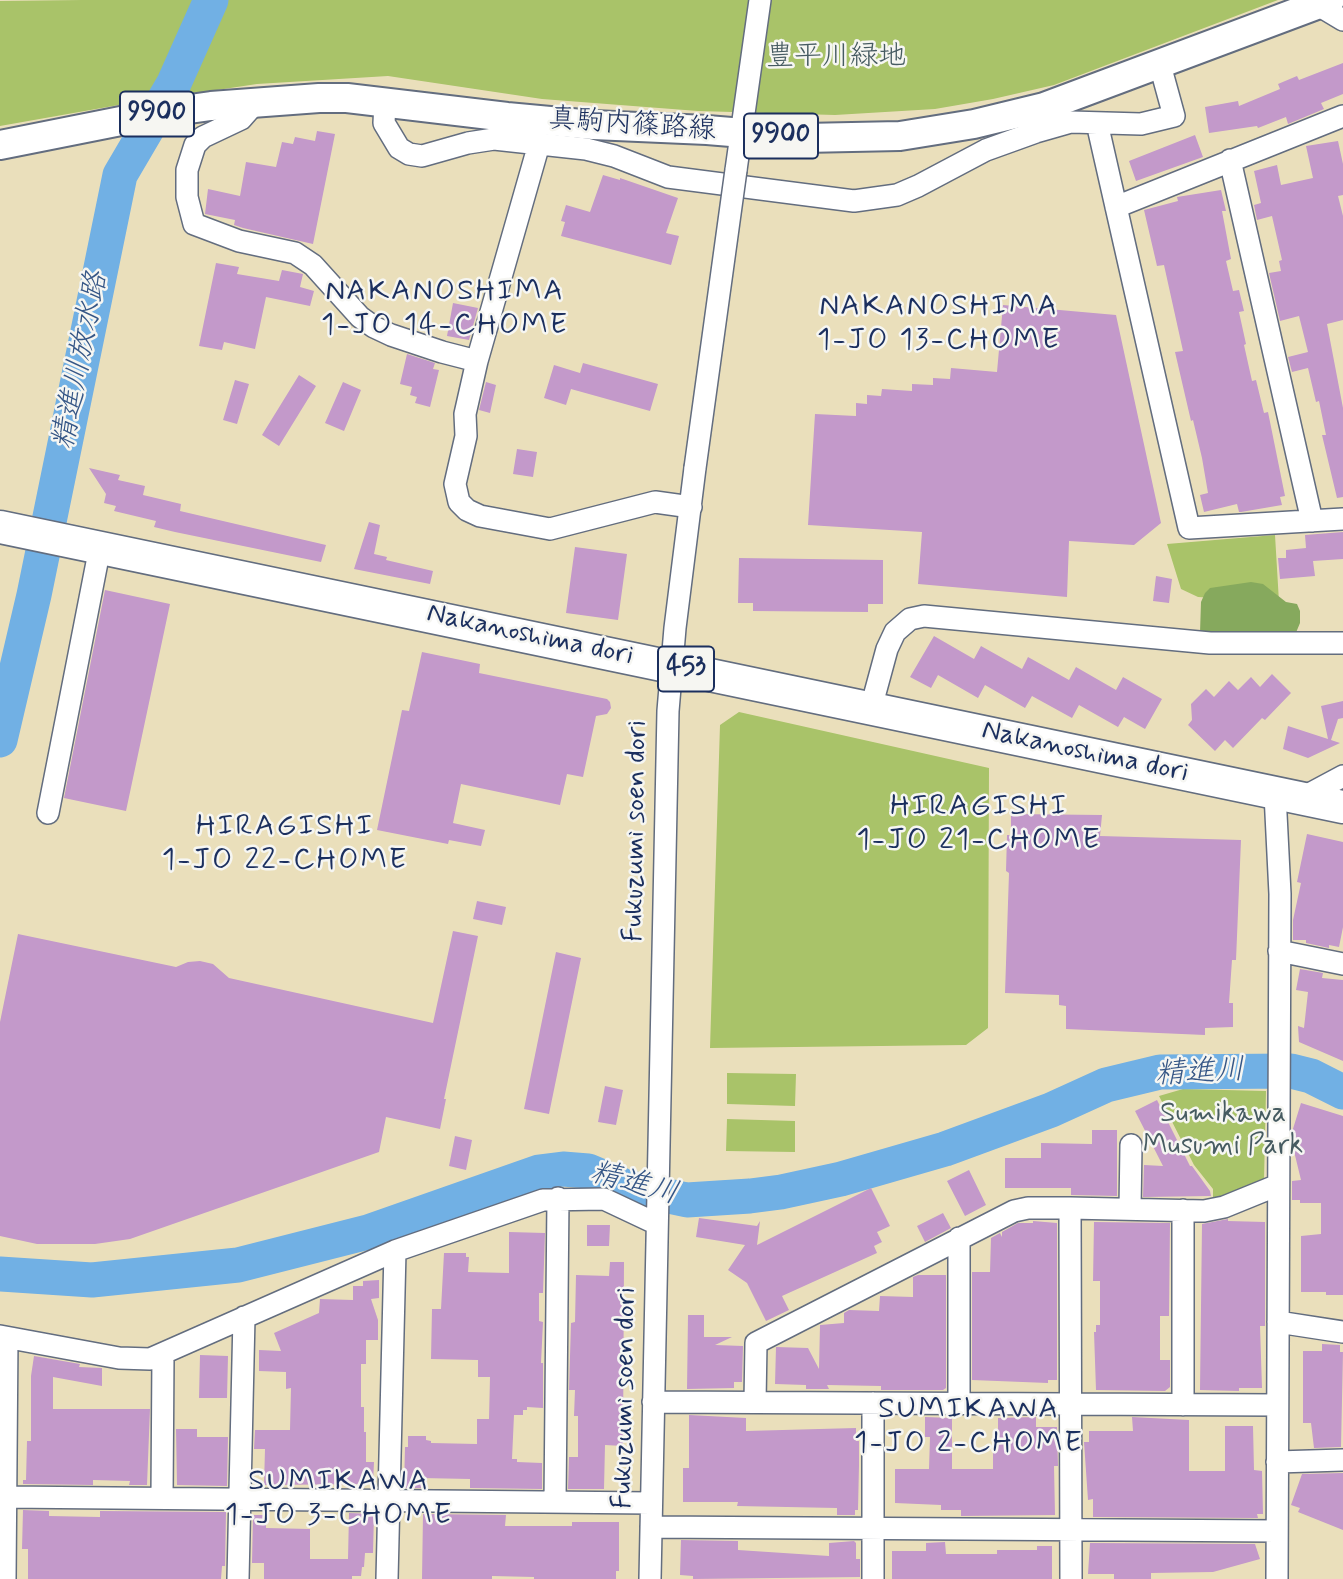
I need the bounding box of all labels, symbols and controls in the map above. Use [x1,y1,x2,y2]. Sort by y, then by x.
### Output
park label: 豊平川緑地 [766,41,906,75]
road number: 9900 [120,91,194,136]
street label: 真駒内篠路線 [547,103,717,149]
road number: 9900 [744,113,818,158]
water label: 精進川放水路 [47,269,117,453]
district label: NAKANOSHIMA 1-JO 14-CHOME [323,275,567,346]
district label: NAKANOSHIMA 1-JO 13-CHOME [820,290,1058,360]
street label: Nakanoshima dori [424,598,636,674]
road number: 453 [658,646,714,692]
street label: Nakanoshima dori [979,715,1191,791]
street label: Fukuzumi soen dori [618,720,656,942]
district label: HIRAGISHI 1-JO 21-CHOME [859,790,1099,860]
district label: HIRAGISHI 1-JO 22-CHOME [163,810,407,880]
water label: 精進川 [1154,1054,1246,1094]
park label: Sumikawa Musumi Park [1143,1098,1303,1164]
water label: 精進川 [586,1156,682,1214]
street label: Fukuzumi soen dori [607,1287,645,1509]
district label: SUMIKAWA 1-JO 2-CHOME [856,1393,1082,1464]
district label: SUMIKAWA 1-JO 3-CHOME [227,1465,451,1536]

